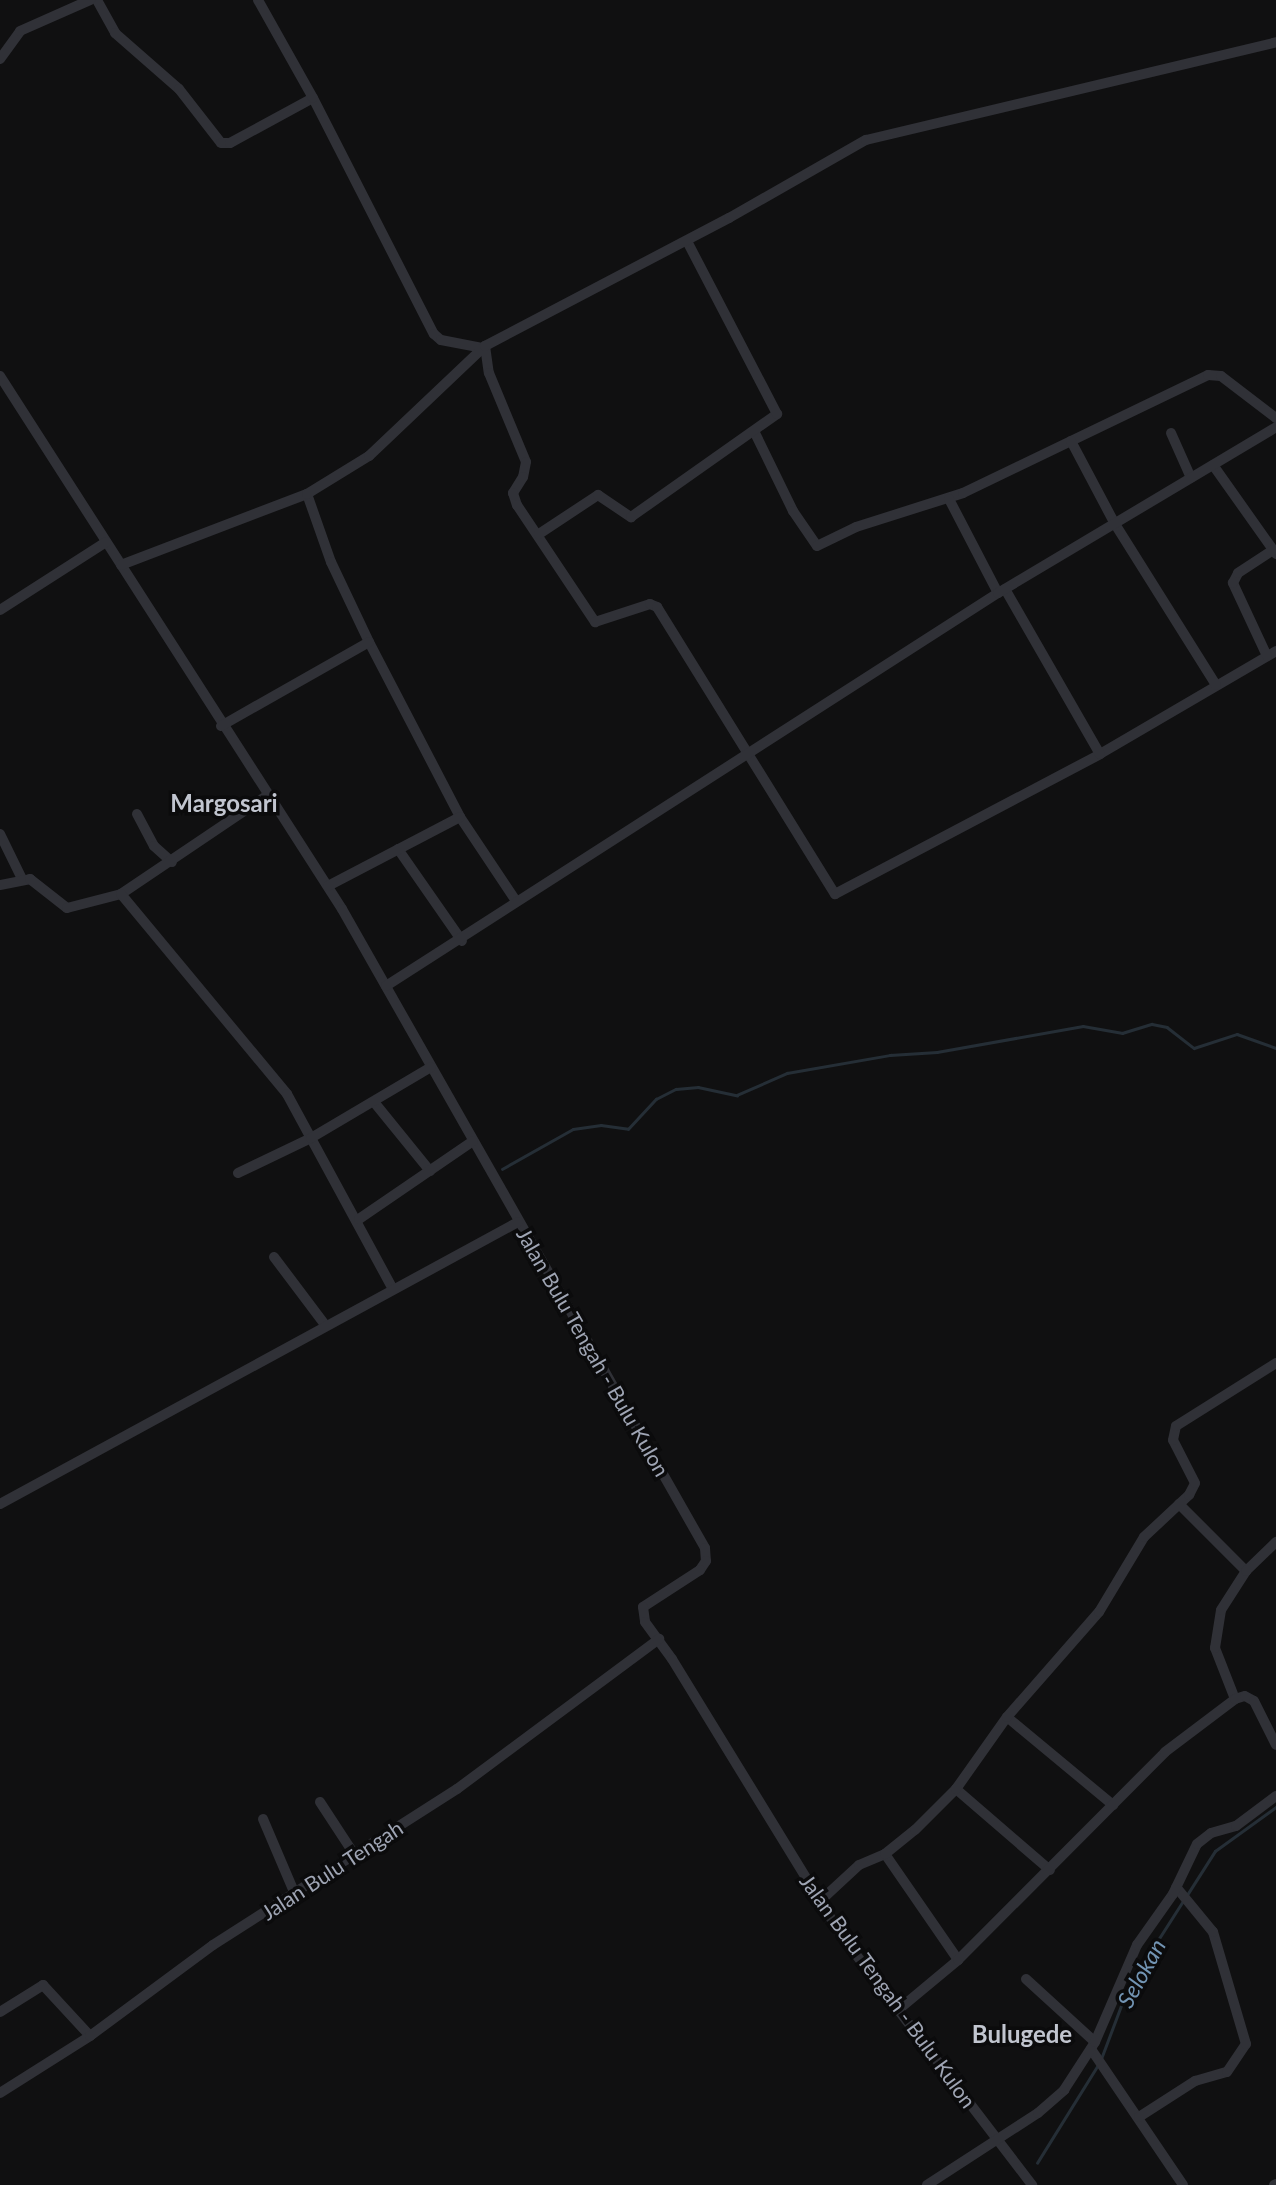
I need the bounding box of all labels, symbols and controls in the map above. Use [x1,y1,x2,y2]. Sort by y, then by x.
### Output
district label: Margosari [170,789,278,817]
street label: Jalan Bulu Tengah - Bulu Kulon [511,1223,675,1481]
street label: Jalan Bulu Tengah [256,1815,408,1925]
street label: Jalan Bulu Tengah - Bulu Kulon [794,1869,982,2113]
water label: Selokan [1111,1934,1171,2012]
district label: Bulugede [972,2020,1072,2048]

